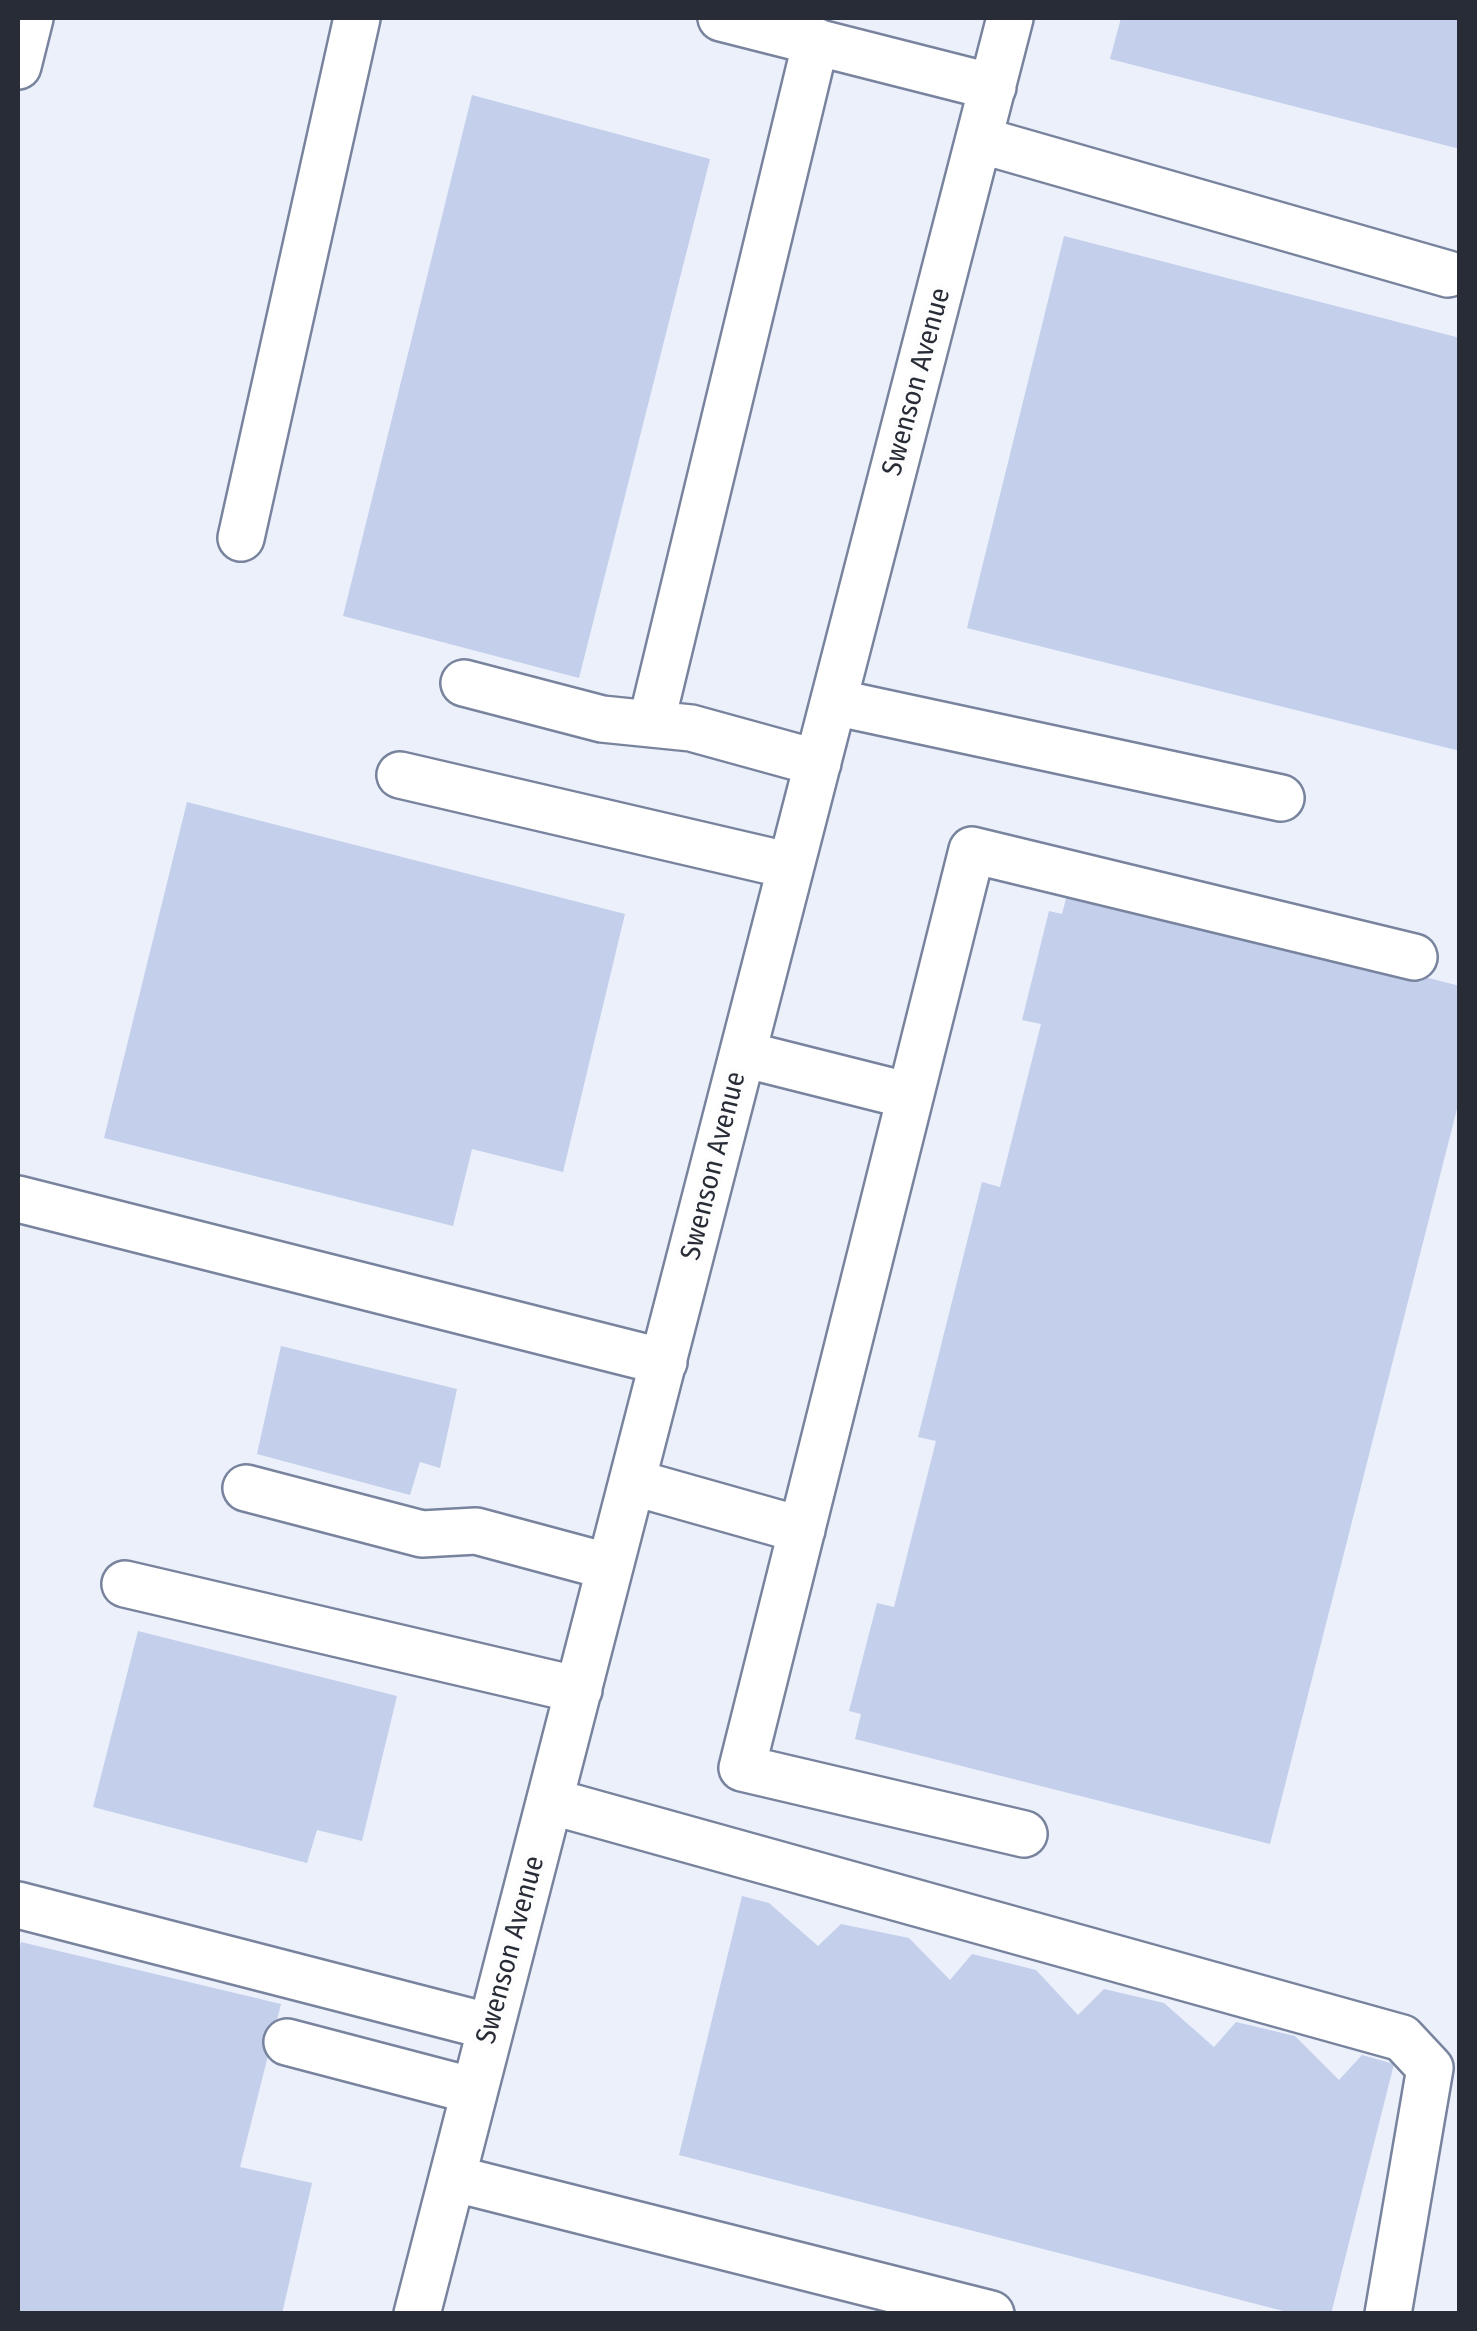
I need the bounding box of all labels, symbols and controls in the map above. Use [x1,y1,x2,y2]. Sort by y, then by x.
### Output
street label: Swenson Avenue [876,284,958,480]
street label: Swenson Avenue [674,1068,754,1264]
street label: Swenson Avenue [470,1852,552,2048]

